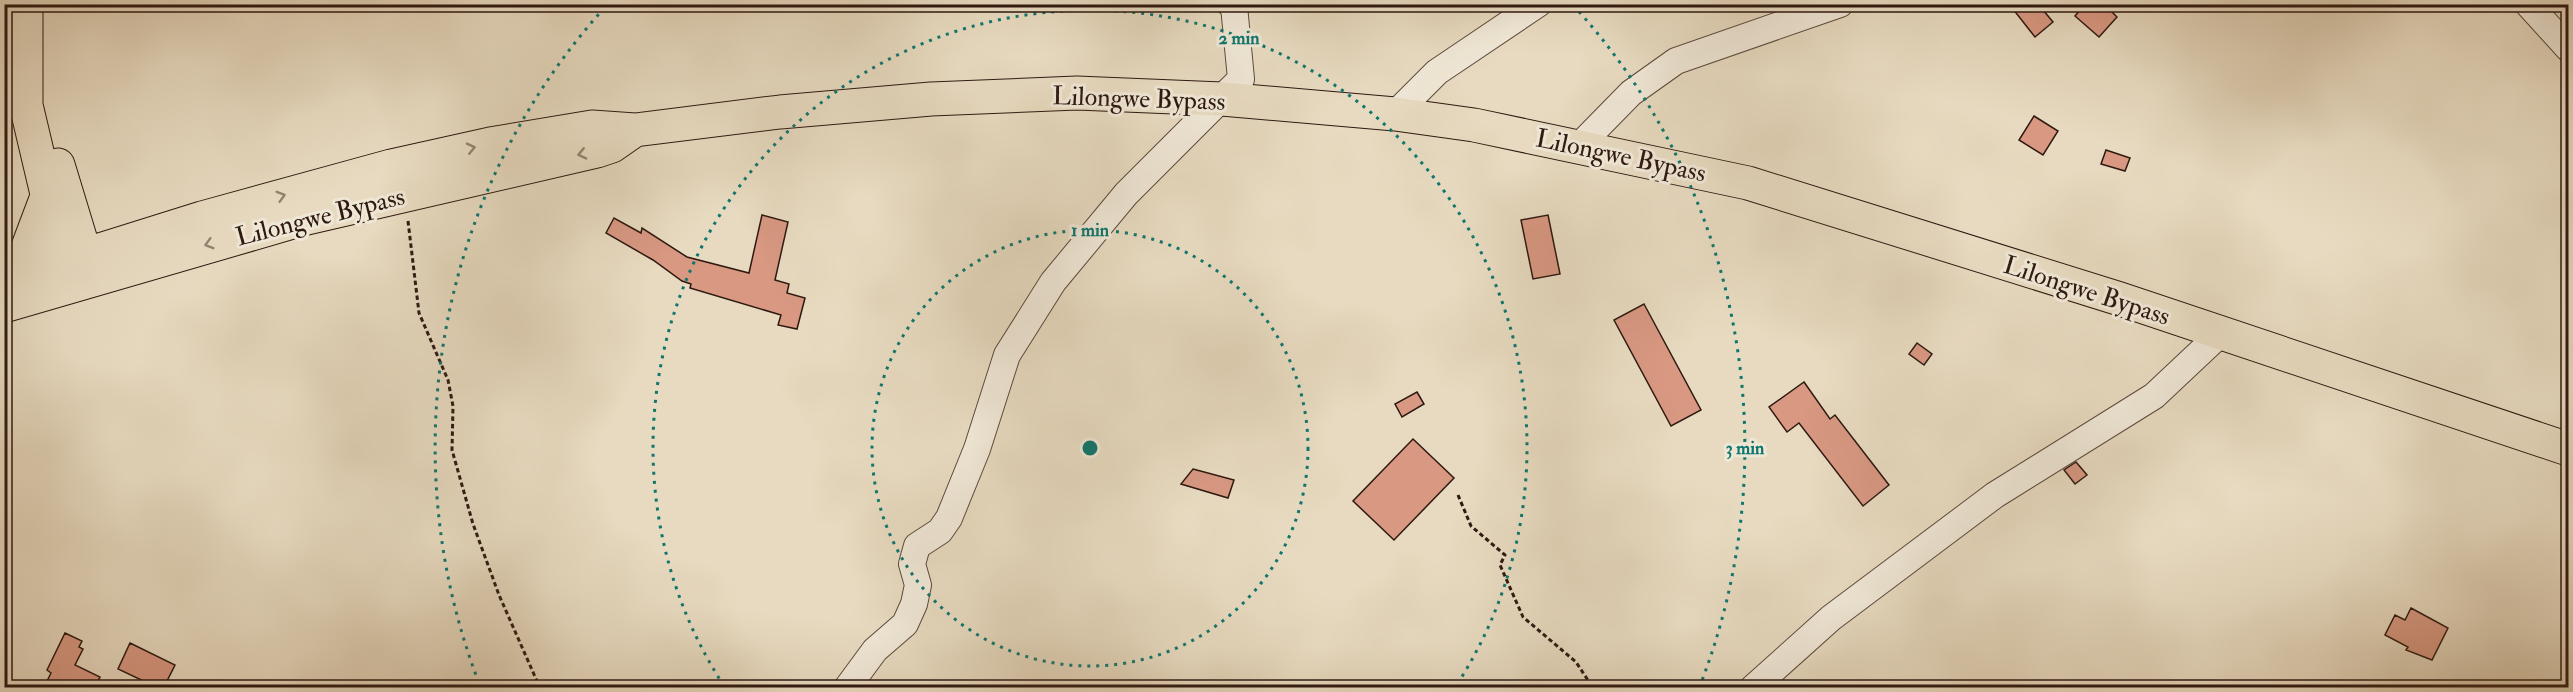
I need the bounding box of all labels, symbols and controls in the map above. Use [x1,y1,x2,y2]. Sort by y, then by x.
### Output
text: 2 min [1219,27,1260,50]
street label: Lilongwe Bypass [1052,80,1226,119]
street label: Lilongwe Bypass [1533,122,1709,191]
one-way arrow [465,143,475,156]
one-way arrow [577,147,587,160]
street label: Lilongwe Bypass [232,180,408,254]
one-way arrow [276,190,286,203]
text: 1 min [1071,219,1110,242]
one-way arrow [204,237,214,250]
street label: Lilongwe Bypass [1999,249,2174,334]
text: 3 min [1726,437,1765,460]
centre of rings [1080,438,1100,458]

